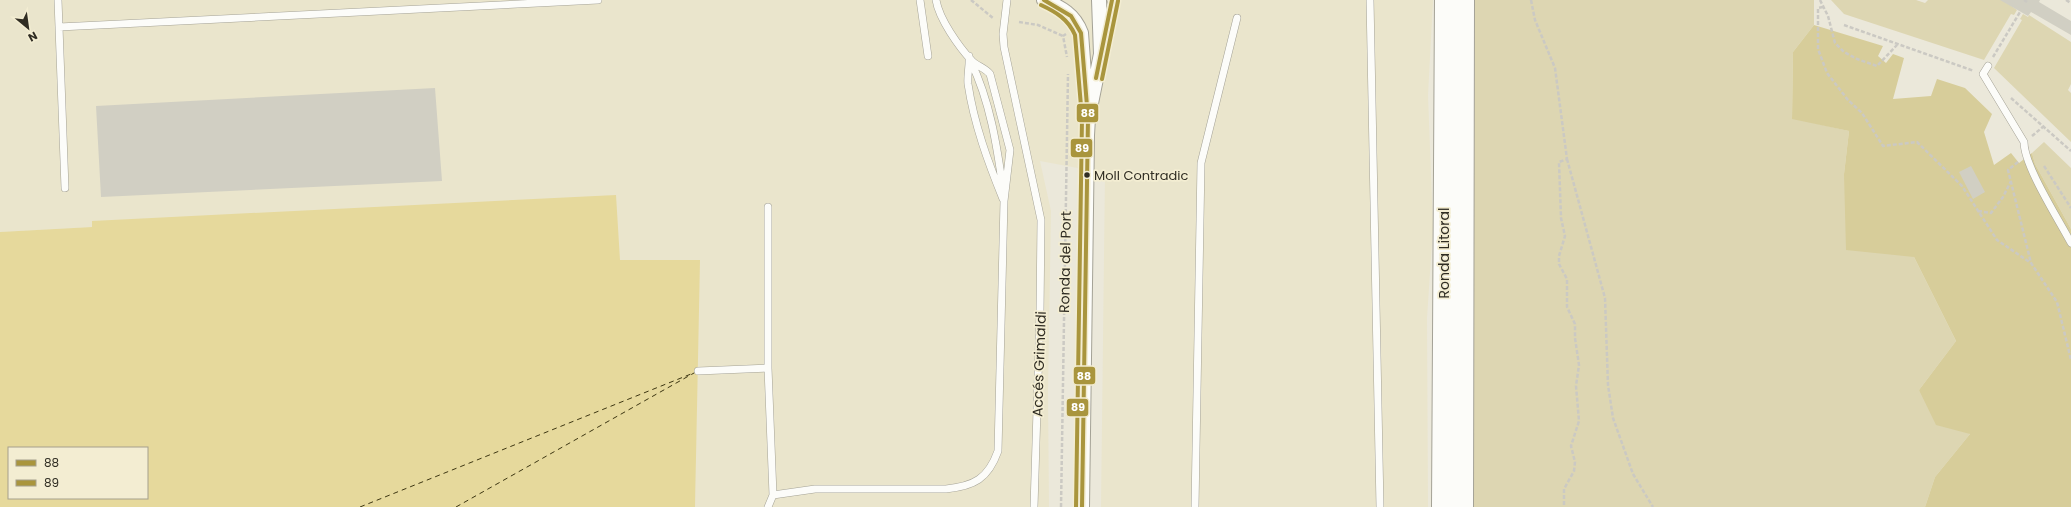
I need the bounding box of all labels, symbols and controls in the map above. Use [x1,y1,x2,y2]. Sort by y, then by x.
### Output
north arrow [8,8,48,48]
text: N [25,28,40,46]
line badge: 88 [1076,103,1099,123]
text: 88 [1081,105,1095,121]
line badge: 89 [1070,138,1093,158]
text: 89 [1075,140,1089,156]
place label: Moll Contradic [1094,166,1188,185]
marker: Moll Contradic [1082,170,1092,180]
street label: Ronda Litoral [1434,208,1454,298]
street label: Ronda del Port [1054,211,1076,313]
street label: Accés Grimaldi [1027,311,1051,417]
line badge: 88 [1073,366,1096,385]
text: 88 [1077,368,1091,384]
line badge: 89 [1066,398,1089,417]
text: 89 [1071,399,1085,415]
legend [8,447,148,499]
text: 88 [44,454,59,471]
text: 89 [44,474,59,491]

